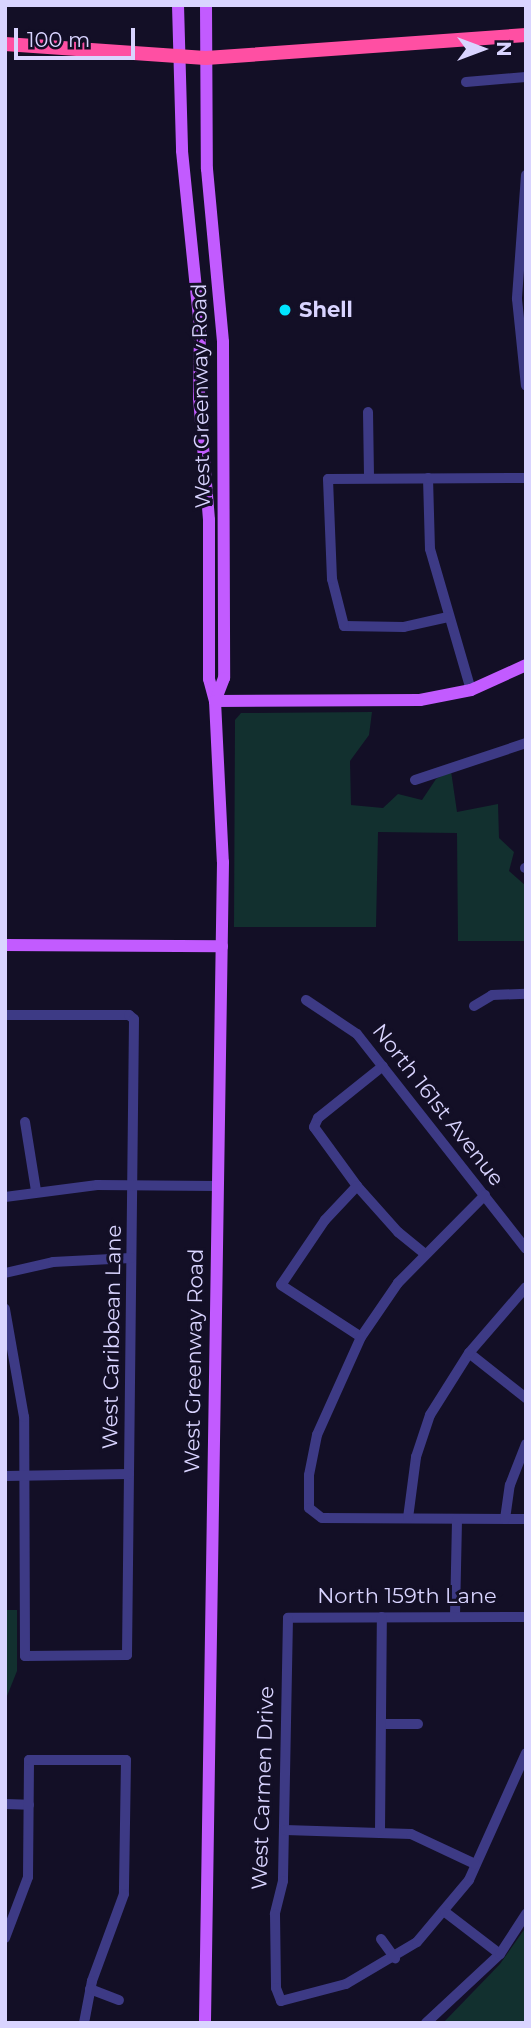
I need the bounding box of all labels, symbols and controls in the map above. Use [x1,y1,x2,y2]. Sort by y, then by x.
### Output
scale bar [18,14,138,58]
north arrow [447,14,517,84]
text: 100 m [27,27,90,52]
text: N [492,41,515,57]
street label: West Greenway Road [186,283,216,509]
place label: Shell [299,297,353,323]
marker: Shell [277,302,293,318]
street label: North 161st Avenue [367,1019,509,1191]
street label: West Caribbean Lane [97,1224,127,1450]
street label: West Greenway Road [179,1248,209,1474]
street label: North 159th Lane [317,1583,497,1609]
street label: West Carmen Drive [247,1686,279,1890]

